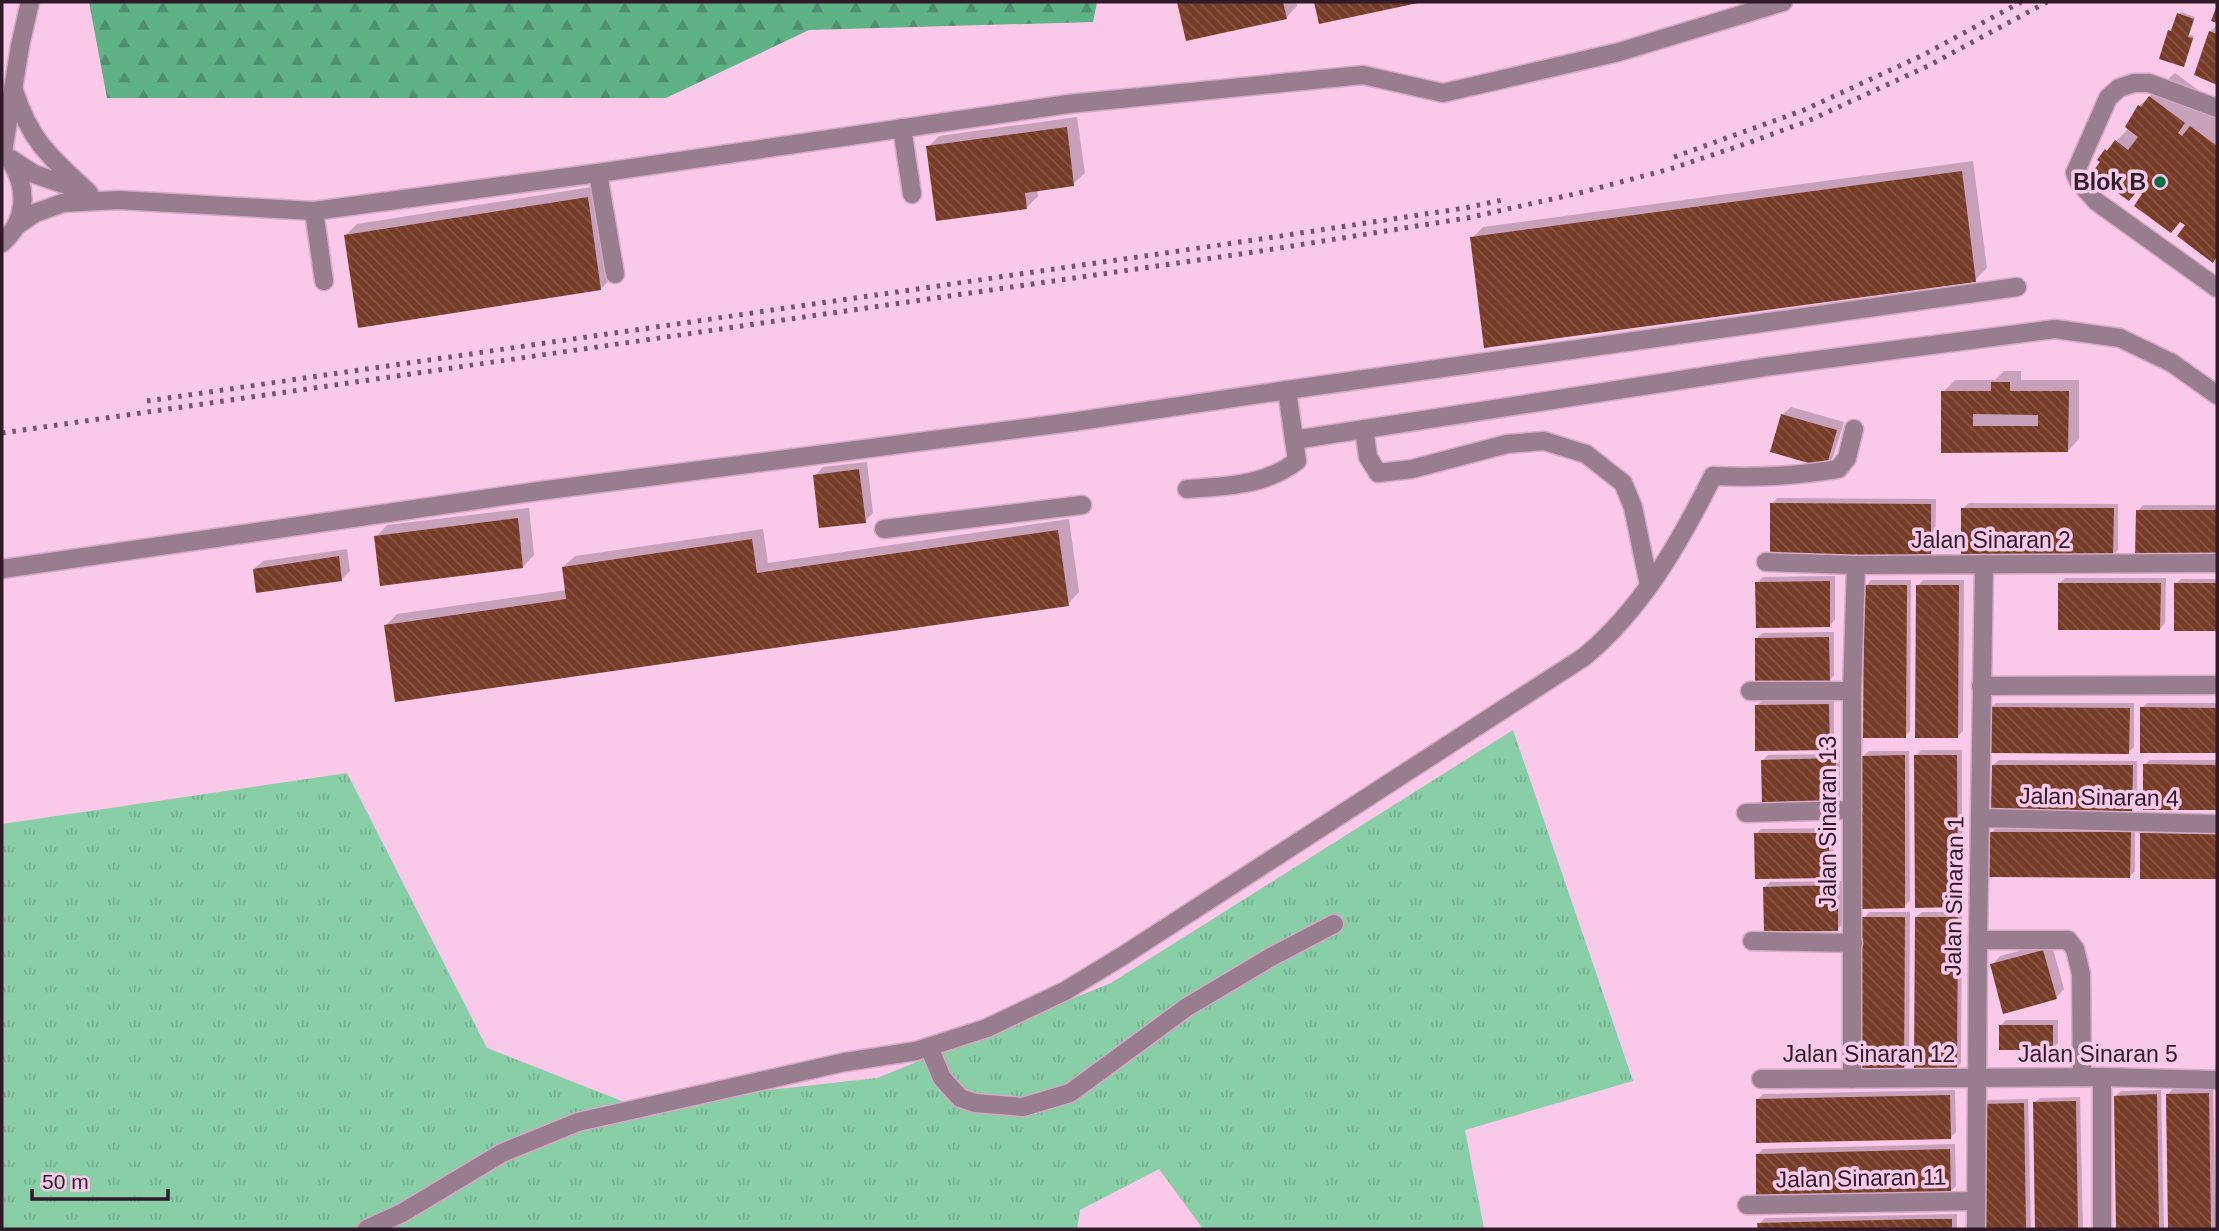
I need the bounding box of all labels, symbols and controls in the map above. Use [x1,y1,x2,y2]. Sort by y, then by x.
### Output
place label: Blok B [2073,169,2146,195]
marker: Blok B [2152,174,2168,190]
street label: Jalan Sinaran 2 [1911,527,2071,553]
street label: Jalan Sinaran 13 [1815,736,1841,908]
street label: Jalan Sinaran 4 [2019,783,2179,811]
street label: Jalan Sinaran 1 [1940,816,1968,976]
street label: Jalan Sinaran 12 [1783,1041,1955,1067]
street label: Jalan Sinaran 5 [2018,1041,2178,1067]
scale bar [32,1158,168,1202]
street label: Jalan Sinaran 11 [1775,1164,1947,1192]
text: 50 m [42,1170,89,1193]

